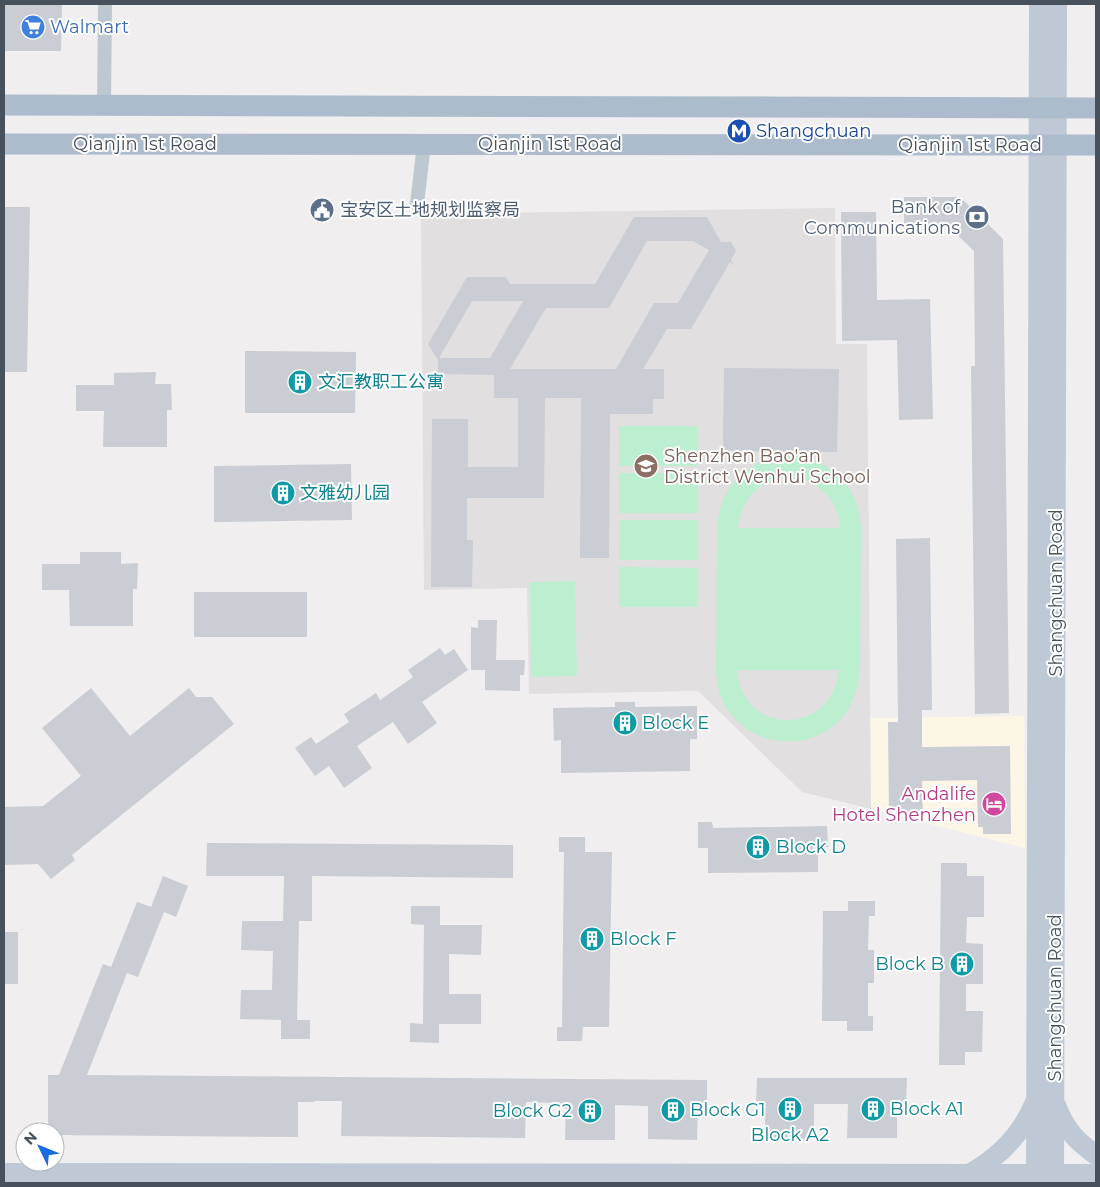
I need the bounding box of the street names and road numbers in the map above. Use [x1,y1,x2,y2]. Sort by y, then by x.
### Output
street label: Qianjin 1st Road [73,133,217,155]
street label: Qianjin 1st Road [478,133,622,155]
street label: Qianjin 1st Road [898,134,1042,156]
street label: Shangchuan Road [1045,509,1067,677]
street label: Shangchuan Road [1044,914,1066,1082]

